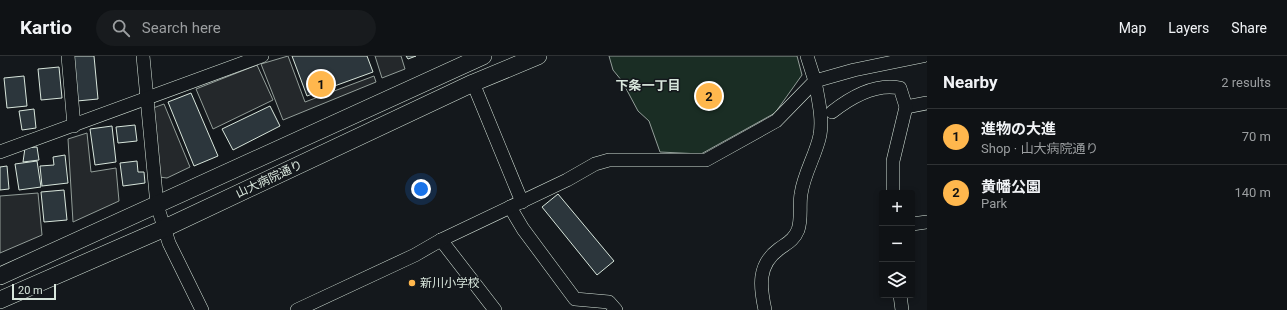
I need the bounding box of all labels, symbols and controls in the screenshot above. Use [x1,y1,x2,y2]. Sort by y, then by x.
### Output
search box [96,10,376,46]
text: Kartio [20,16,72,39]
icon: search [110,17,132,39]
text: Search here [142,19,221,37]
text: Map [1119,20,1146,36]
text: Layers [1168,20,1209,36]
text: Share [1231,20,1267,36]
pin: 1 [308,69,334,99]
text: Nearby [943,72,998,92]
text: 2 results [1221,75,1271,90]
district label: 下条一丁目 [615,78,681,93]
pin: 2 [696,81,722,111]
text: 進物の大進 [981,120,1056,138]
text: 1 [952,129,960,144]
text: 70 m [1242,129,1271,144]
text: Shop · 山大病院通り [981,141,1098,156]
street label: 山大病院通り [233,157,305,201]
text: 黄幡公園 [981,178,1041,196]
your location [411,179,431,199]
text: 2 [952,185,960,200]
text: 140 m [1234,185,1271,200]
map controls [879,190,915,298]
button: + [879,190,915,226]
text: Park [981,196,1007,211]
button: − [879,226,915,262]
button: layers [879,262,915,298]
place label: 新川小学校 [420,276,480,290]
marker: 新川小学校 [407,278,417,288]
scale bar [12,282,56,301]
text: 20 m [18,284,43,297]

